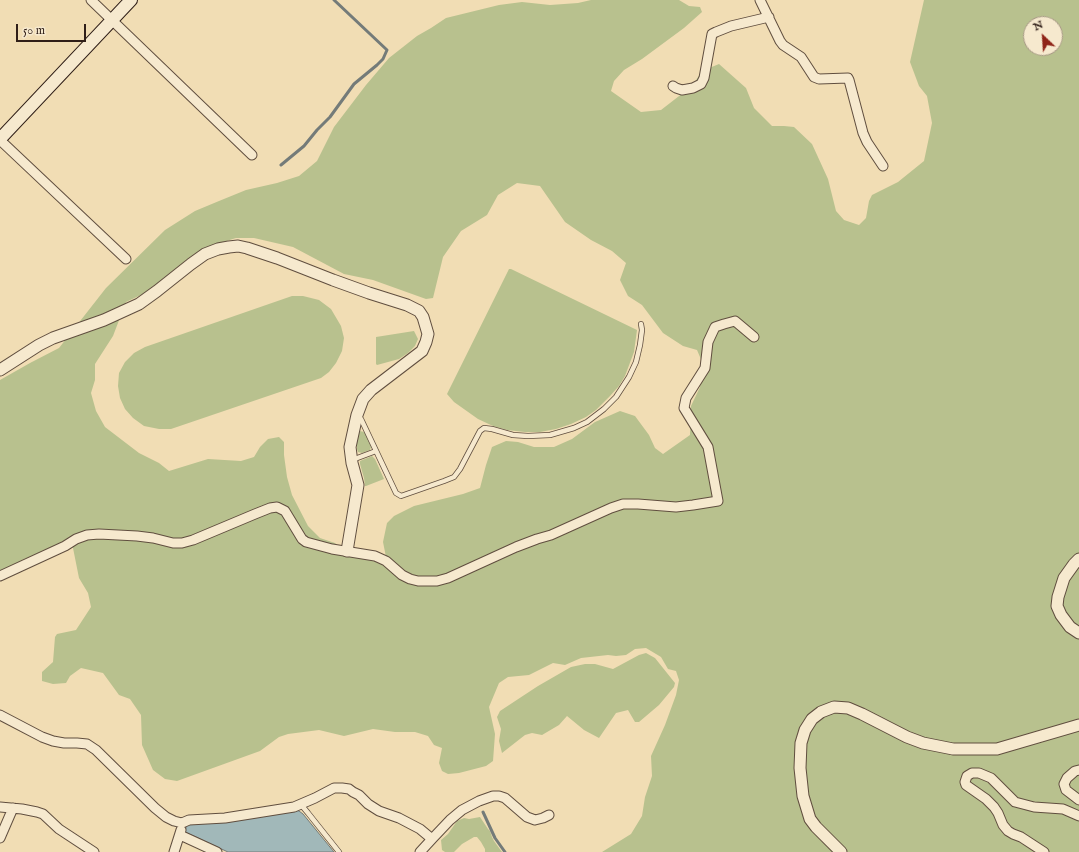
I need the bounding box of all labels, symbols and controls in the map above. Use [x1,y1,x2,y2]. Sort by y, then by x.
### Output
scale bar [18,16,88,42]
north arrow [1023,16,1063,56]
text: N [1031,18,1046,34]
text: 50 m [23,23,45,38]

